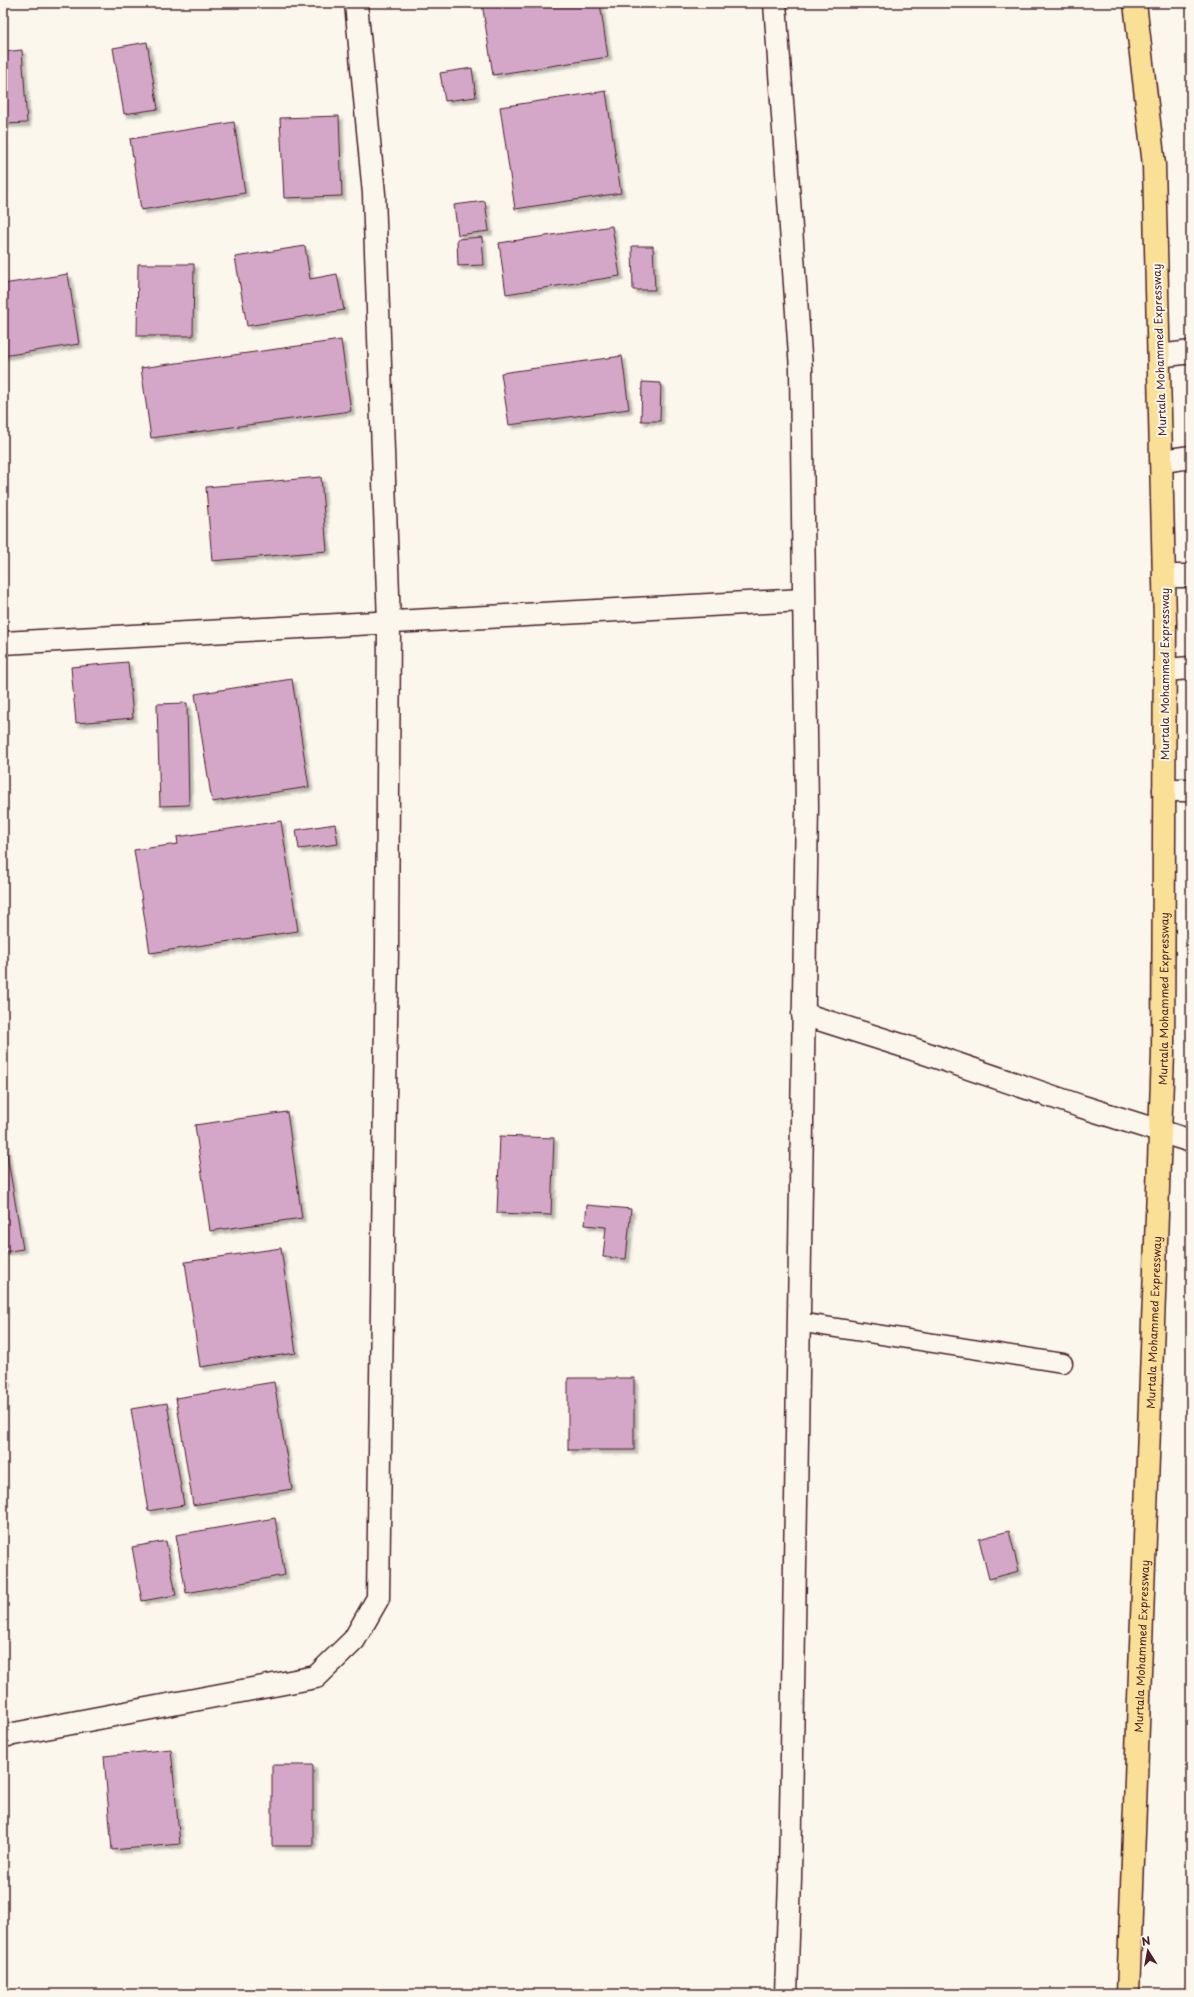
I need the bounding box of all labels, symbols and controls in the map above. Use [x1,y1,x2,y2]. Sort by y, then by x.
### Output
street label: Murtala Mohammed Expressway [1147,263,1171,437]
street label: Murtala Mohammed Expressway [1156,588,1173,760]
street label: Murtala Mohammed Expressway [1153,912,1172,1085]
street label: Murtala Mohammed Expressway [1141,1236,1165,1409]
street label: Murtala Mohammed Expressway [1129,1560,1153,1733]
north arrow [1128,1931,1168,1971]
text: N [1140,1931,1152,1950]

